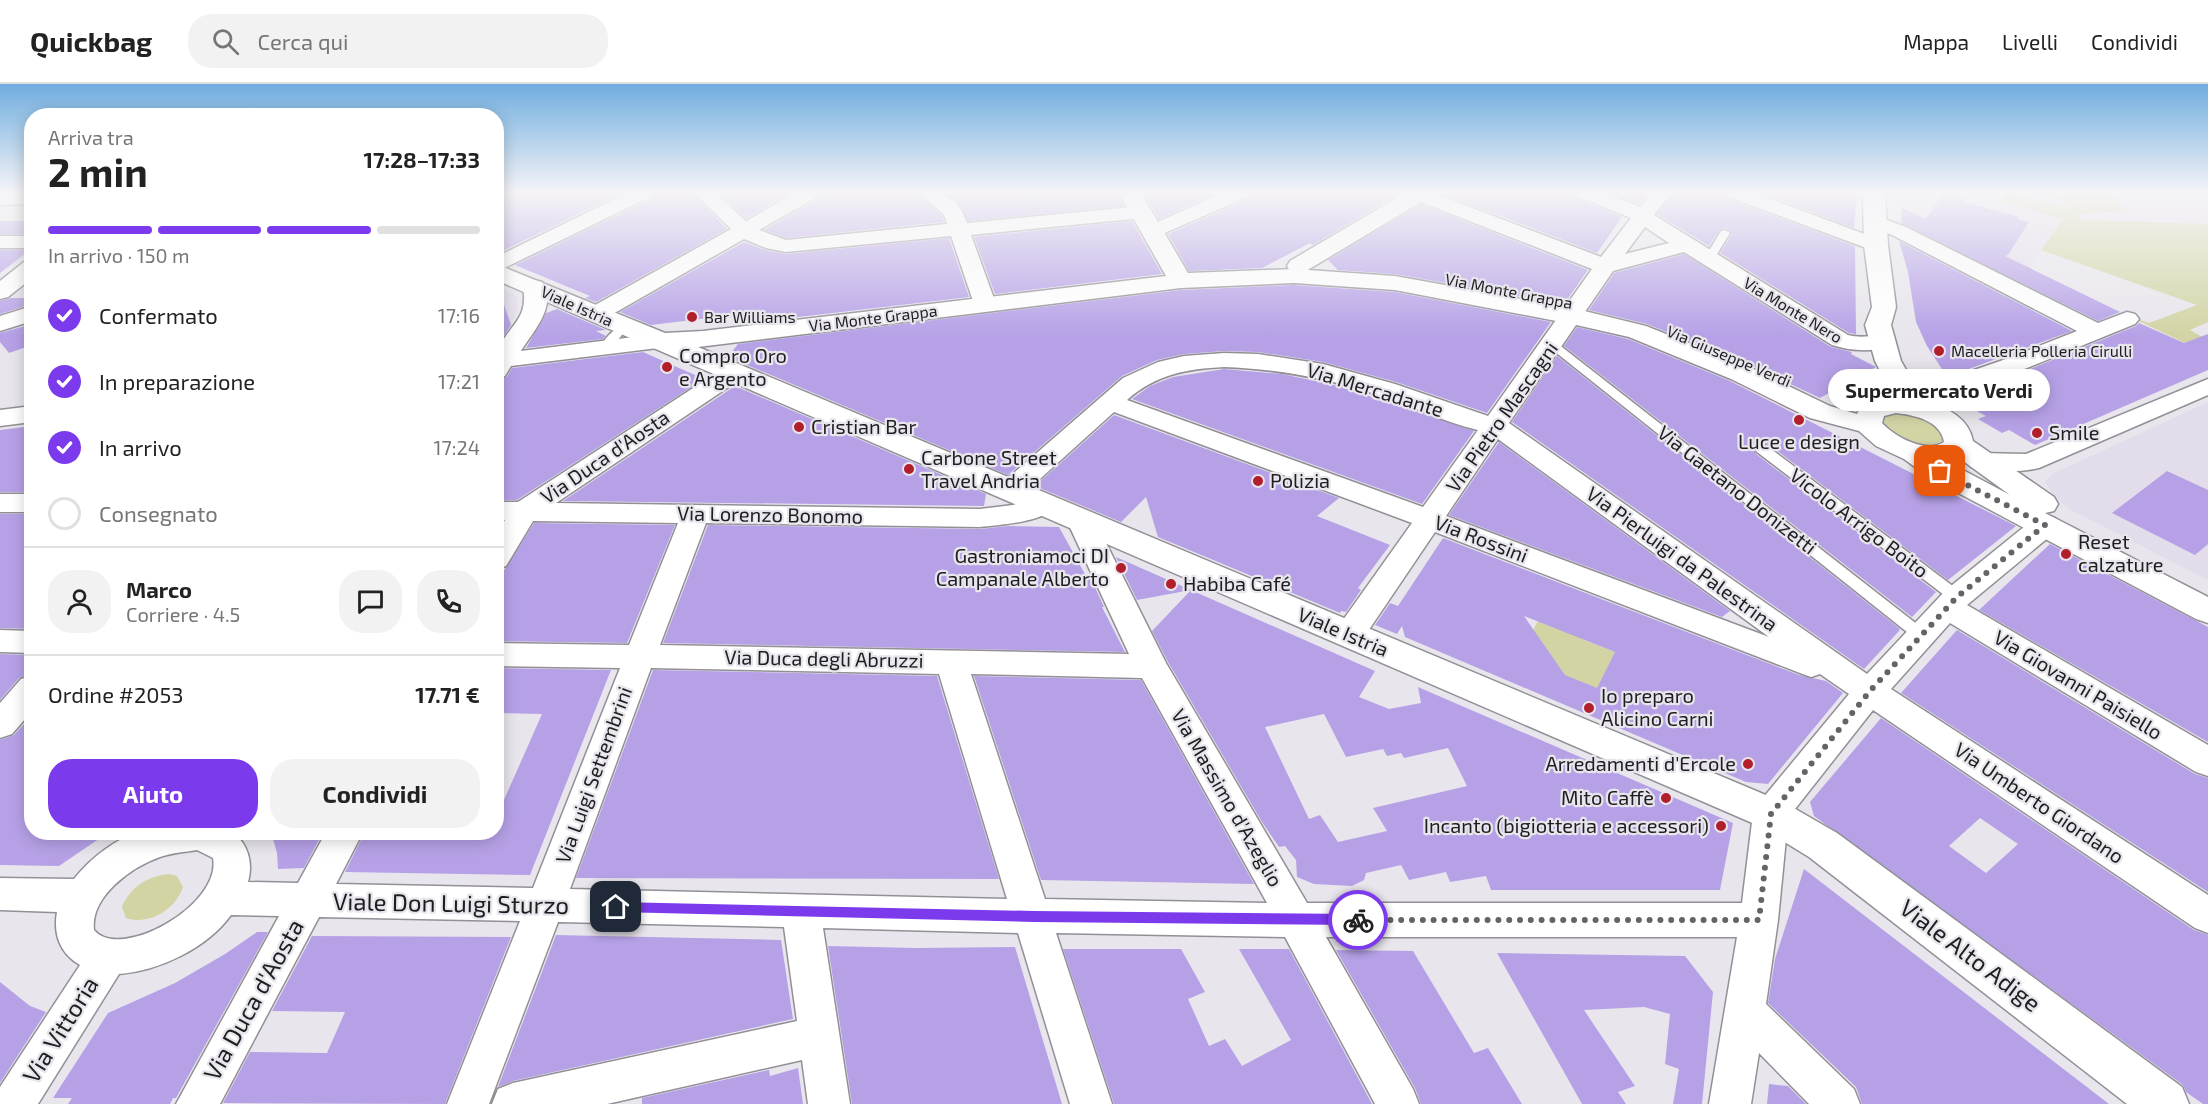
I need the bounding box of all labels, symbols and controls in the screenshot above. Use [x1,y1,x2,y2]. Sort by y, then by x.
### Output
search box [188,14,608,68]
text: Quickbag [30,24,152,58]
icon: search [209,25,242,58]
text: Cerca qui [257,28,349,54]
text: Mappa [1903,29,1969,54]
text: Livelli [2002,29,2058,54]
text: Condividi [2091,29,2178,54]
text: Arriva tra [48,125,134,149]
text: 17:28–17:33 [363,146,480,172]
text: 2 min [48,148,148,195]
text: In arrivo · 150 m [48,243,190,267]
street label: Via Monte Grappa [1444,269,1574,312]
street label: Via Monte Nero [1740,273,1846,347]
street label: Viale Istria [538,281,616,330]
icon: check [48,299,81,332]
street label: Via Monte Grappa [808,300,938,335]
text: Confermato [99,302,218,328]
text: 17:16 [438,303,480,327]
place label: Bar Williams [704,307,796,326]
marker: Bar Williams [685,310,699,324]
street label: Via Giuseppe Verdi [1664,321,1794,390]
street label: Via Pietro Mascagni [1440,336,1562,496]
place label: Macelleria Polleria Cirulli [1951,341,2132,360]
place label: Compro Oro e Argento [679,343,787,390]
marker: Macelleria Polleria Cirulli [1932,344,1946,358]
street label: Via Mercadante [1304,357,1447,421]
marker: Compro Oro e Argento [660,360,674,374]
icon: check [48,365,81,398]
text: In preparazione [99,368,255,394]
text: 17:21 [438,369,480,393]
callout: Supermercato Verdi [1829,369,2051,411]
text: Supermercato Verdi [1845,378,2033,402]
street label: Via Duca d'Aosta [536,404,673,508]
marker: Luce e design [1792,413,1806,427]
place label: Cristian Bar [811,414,917,438]
marker: Cristian Bar [792,420,806,434]
street label: Via Gaetano Donizetti [1653,420,1822,559]
place label: Smile [2049,420,2099,444]
marker: Smile [2030,426,2044,440]
place label: Luce e design [1738,429,1860,453]
icon: check [48,431,81,464]
text: In arrivo [99,434,182,460]
text: 17:24 [434,435,480,459]
place label: Carbone Street Travel Andria [921,445,1057,492]
pin [1914,445,1965,496]
icon: bag [1923,454,1956,487]
marker: Carbone Street Travel Andria [902,462,916,476]
street label: Vicolo Arrigo Boito [1786,462,1934,582]
place label: Polizia [1270,468,1330,492]
marker: Polizia [1251,474,1265,488]
street label: Via Pierluigi da Palestrina [1582,481,1783,636]
text: Consegnato [99,500,218,526]
street label: Via Lorenzo Bonomo [677,500,863,528]
street label: Via Rossini [1431,509,1531,567]
place label: Reset calzature [2078,529,2163,576]
place label: Gastroniamoci DI Campanale Alberto [936,543,1109,590]
marker: Reset calzature [2059,547,2073,561]
marker: Gastroniamoci DI Campanale Alberto [1114,561,1128,575]
button: person [48,570,111,633]
button: chat [339,570,402,633]
button: phone [417,570,480,633]
place label: Habiba Café [1183,571,1291,595]
text: Marco [126,576,192,602]
marker: Habiba Café [1164,577,1178,591]
street label: Viale Istria [1294,601,1392,661]
text: Corriere · 4.5 [126,602,240,626]
street label: Via Giovanni Paisiello [1990,624,2167,744]
street label: Via Duca degli Abruzzi [724,644,924,672]
text: Ordine #2053 [48,681,184,707]
text: 17.71 € [415,681,480,707]
street label: Via Luigi Settembrini [550,683,636,866]
place label: Io preparo Alicino Carni [1601,683,1714,730]
marker: Io preparo Alicino Carni [1582,701,1596,715]
street label: Via Massimo d'Azeglio [1167,704,1289,891]
street label: Via Umberto Giordano [1950,737,2129,868]
place label: Arredamenti d'Ercole [1545,751,1736,775]
marker: Arredamenti d'Ercole [1741,757,1755,771]
button: Aiuto [48,759,258,828]
button: Condividi [270,759,480,828]
place label: Mito Caffè [1561,785,1654,809]
marker: Mito Caffè [1659,791,1673,805]
place label: Incanto (bigiotteria e accessori) [1424,813,1709,837]
marker: Incanto (bigiotteria e accessori) [1714,819,1728,833]
pin [590,881,641,932]
street label: Viale Don Luigi Sturzo [333,886,569,919]
icon: home [599,890,632,923]
courier [1328,890,1388,950]
street label: Viale Alto Adige [1895,892,2047,1017]
icon: bike [1342,904,1375,937]
street label: Via Duca d'Aosta [196,914,309,1085]
street label: Via Vittoria [16,971,104,1088]

